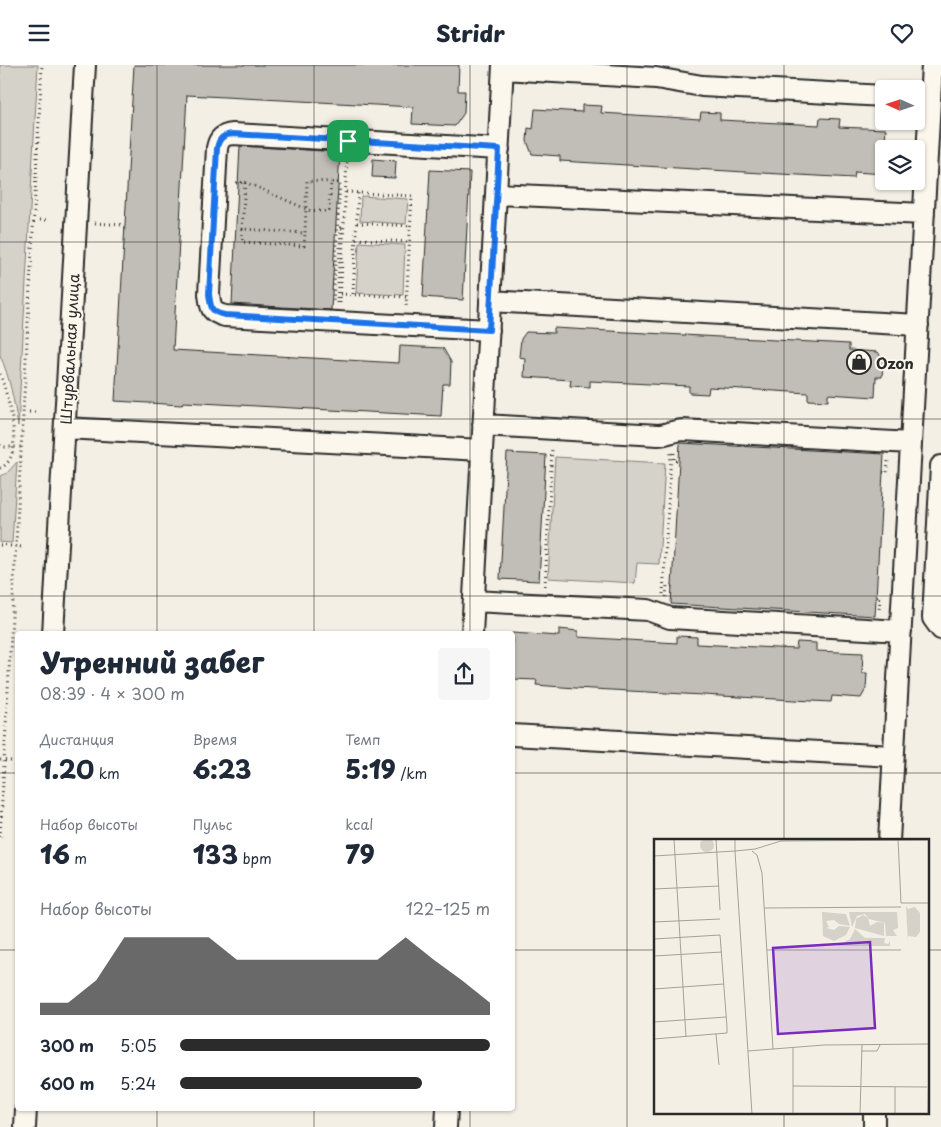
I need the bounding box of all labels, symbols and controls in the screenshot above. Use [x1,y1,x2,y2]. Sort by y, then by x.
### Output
text: Stridr [436,16,505,49]
icon: menu [25,19,53,47]
icon: heart [888,19,916,47]
north arrow [875,80,925,130]
map controls [875,80,925,190]
pin [327,120,369,162]
icon: arrive [334,127,362,155]
button: layers [875,140,925,190]
street label: Штурвальная улица [54,272,84,425]
shop icon: Ozon [846,349,872,375]
place label: Ozon [876,351,914,374]
text: Утренний забег [40,640,264,683]
button: share [438,648,490,700]
text: 08:39 · 4 × 300 m [40,681,185,705]
text: Дистанция [40,729,114,750]
text: Время [193,729,237,750]
text: Темп [345,729,381,750]
text: 1.20 [40,750,94,788]
text: 6:23 [193,750,251,788]
text: 5:19 [345,750,396,788]
text: km [94,763,120,784]
text: /km [396,763,427,784]
text: Набор высоты [40,814,138,835]
text: Пульс [193,814,232,835]
text: kcal [345,814,373,835]
text: 16 [40,835,70,873]
text: 133 [193,835,238,873]
text: 79 [345,835,375,873]
inset map [654,839,928,1115]
text: m [70,848,87,869]
text: bpm [238,848,272,869]
text: Набор высоты [40,896,152,920]
text: 122–125 m [406,896,490,920]
text: 300 m [40,1033,94,1057]
text: 5:05 [120,1033,157,1057]
text: 600 m [40,1071,94,1095]
text: 5:24 [120,1071,156,1095]

